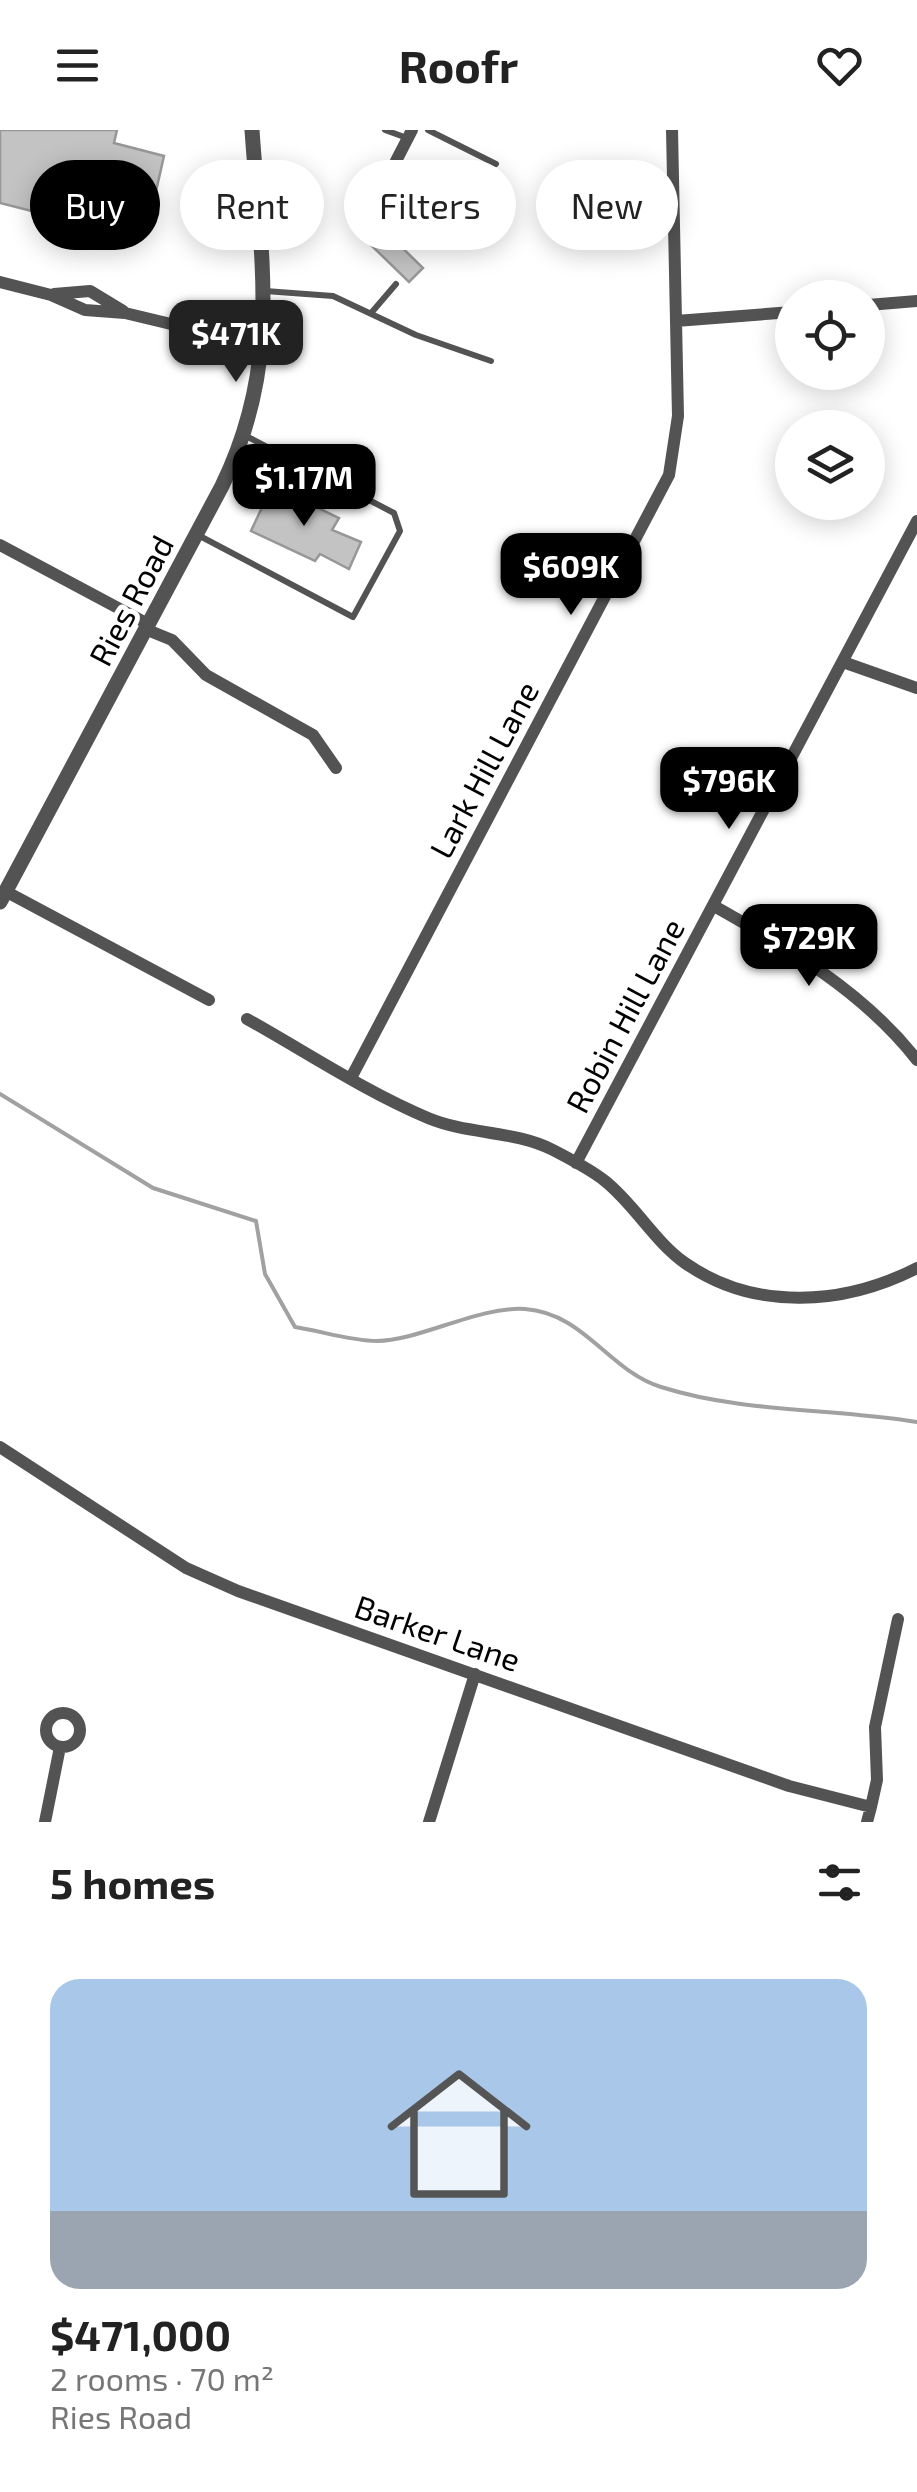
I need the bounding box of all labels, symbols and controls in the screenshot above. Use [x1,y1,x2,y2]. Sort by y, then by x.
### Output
icon: menu [50,38,105,93]
text: Roofr [399,38,518,92]
icon: heart [812,38,867,93]
chip: Buy [30,160,160,250]
chip: Rent [180,160,324,250]
chip: Filters [344,160,516,250]
chip: New [536,160,678,250]
map controls [775,280,885,520]
button: locate [775,280,885,390]
pin: $471K [166,300,306,385]
text: $471K [191,313,281,351]
button: layers [775,410,885,520]
pin: $1.17M [223,444,385,529]
text: $1.17M [255,457,353,495]
street label: Ries Road [80,528,180,672]
pin: $609K [501,533,641,618]
text: $609K [523,546,619,584]
street label: Lark Hill Lane [421,674,545,864]
pin: $796K [659,747,799,832]
text: $796K [682,760,776,798]
pin: $729K [739,904,879,989]
street label: Robin Hill Lane [557,912,691,1118]
text: $729K [762,917,856,955]
street label: Barker Lane [350,1586,526,1678]
icon: filters [812,1855,867,1910]
text: 5 homes [50,1857,215,1907]
icon: home [369,2044,549,2224]
text: $471,000 [50,2309,231,2359]
text: 2 rooms · 70 m² [50,2359,274,2397]
text: Ries Road [50,2397,192,2435]

